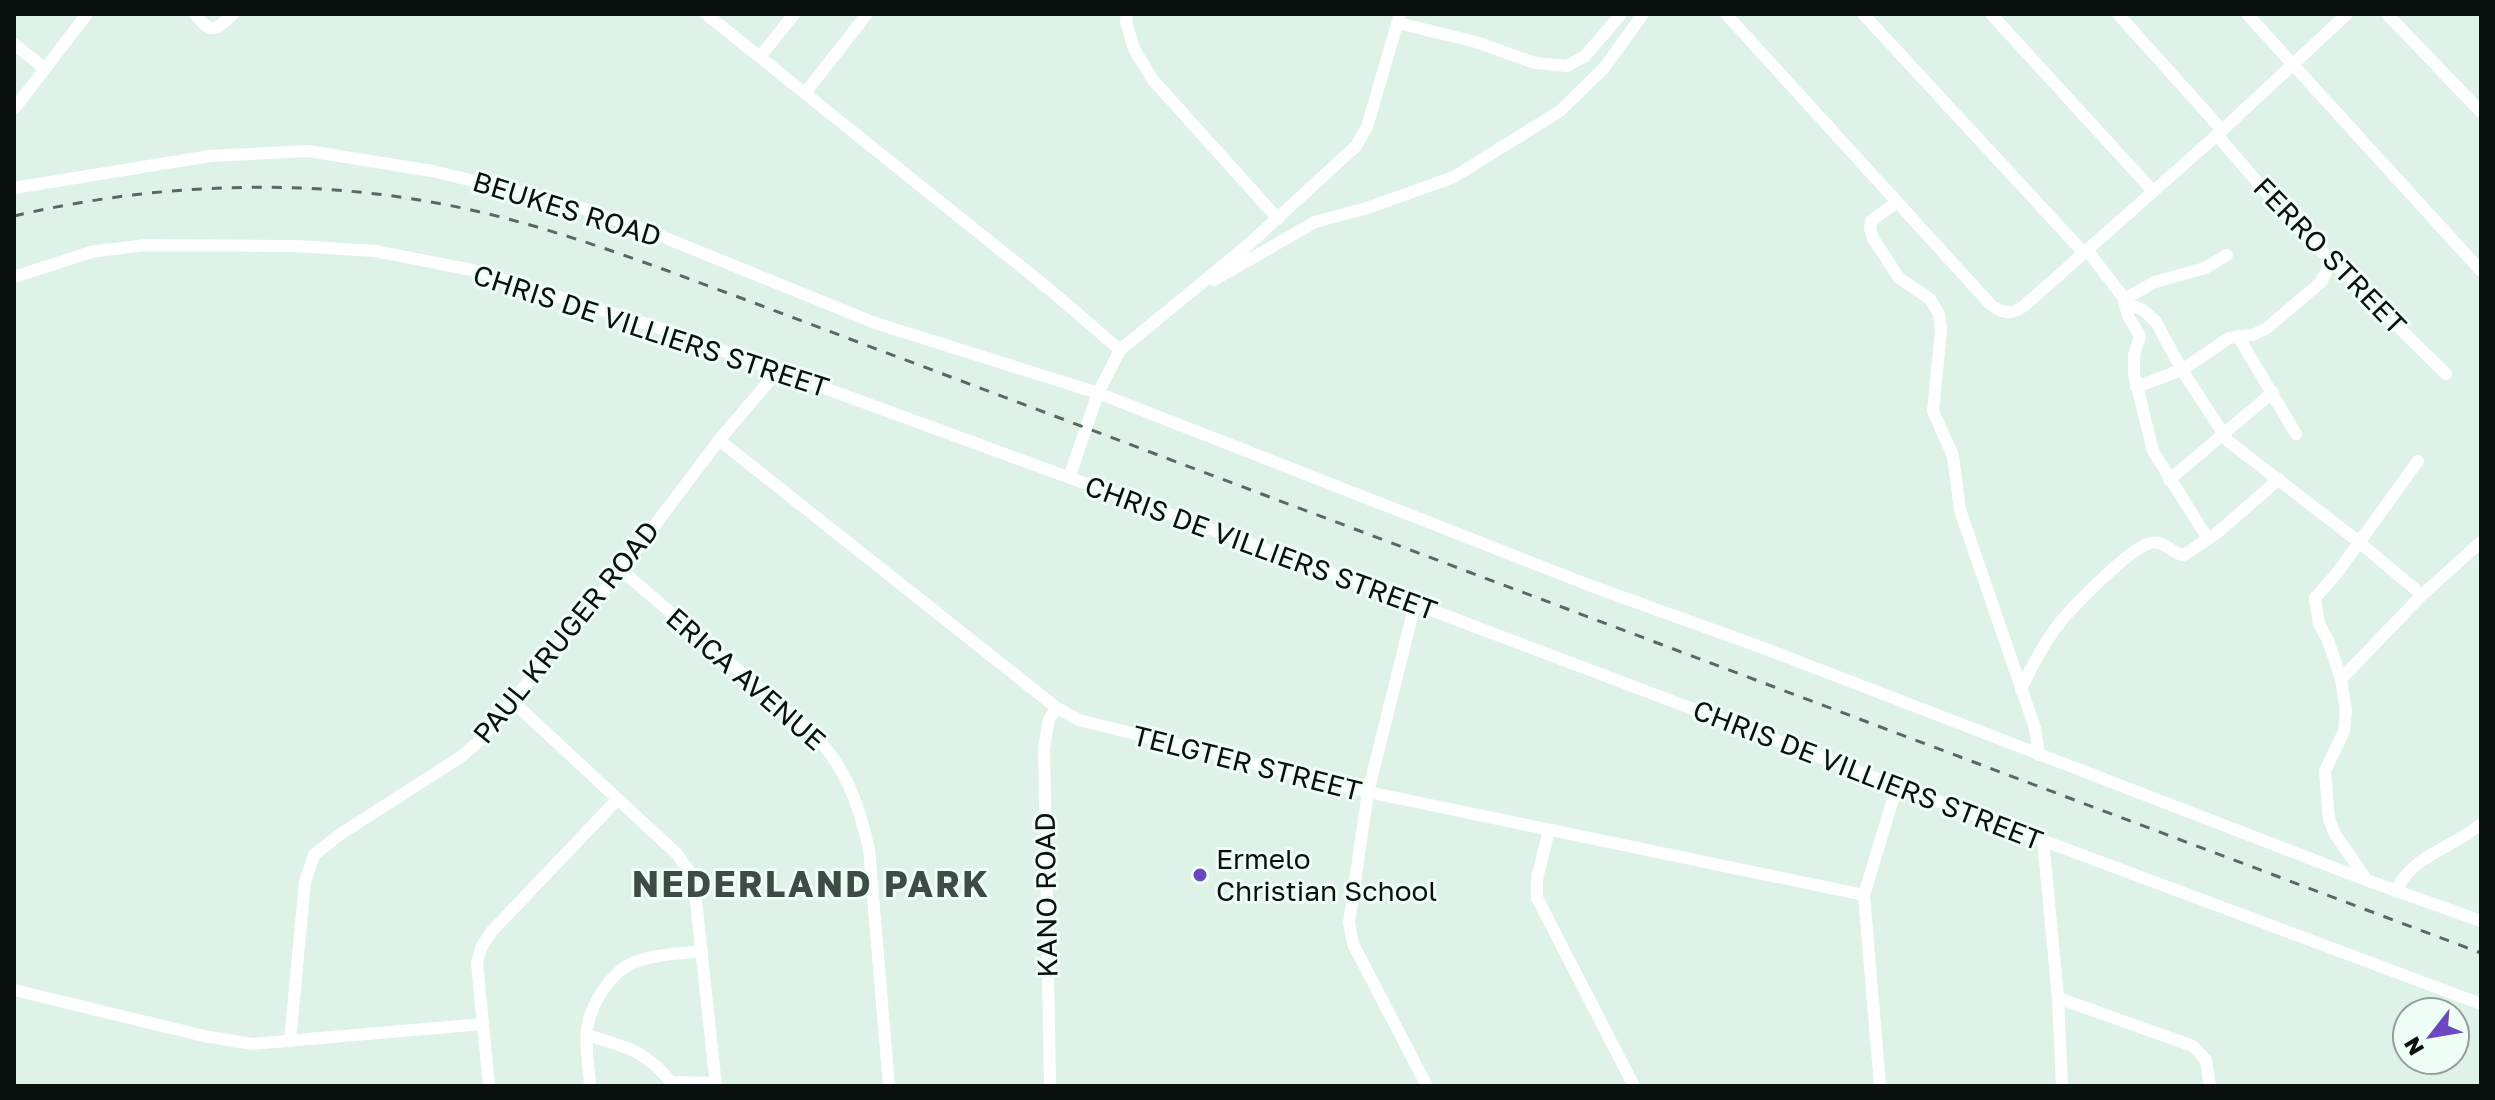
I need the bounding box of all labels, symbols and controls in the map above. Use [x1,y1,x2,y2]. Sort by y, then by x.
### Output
street label: BEUKES ROAD [469,164,665,253]
street label: FERRO STREET [2247,170,2414,341]
street label: CHRIS DE VILLIERS STREET [469,257,833,404]
street label: CHRIS DE VILLIERS STREET [1081,468,1442,627]
street label: PAUL KRUGER ROAD [466,514,665,749]
street label: ERICA AVENUE [660,601,833,757]
street label: CHRIS DE VILLIERS STREET [1689,692,2048,857]
street label: TELGTER STREET [1129,718,1365,807]
street label: KANO ROAD [1028,812,1063,978]
place label: Ermelo Christian School [1216,842,1437,907]
district label: NEDERLAND PARK [632,862,990,905]
marker: Ermelo Christian School [1191,866,1209,884]
north arrow [2391,996,2471,1076]
text: N [2398,1032,2429,1061]

